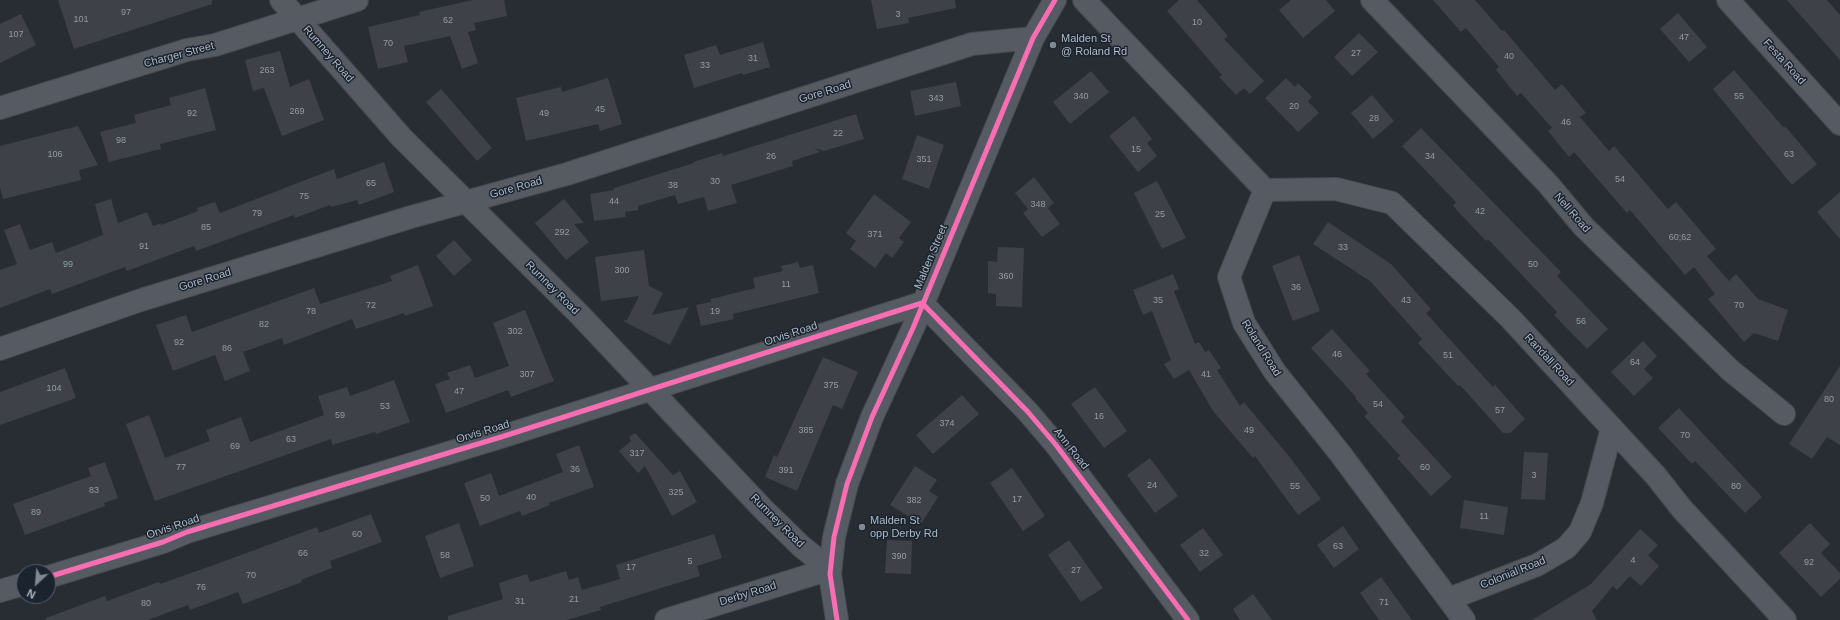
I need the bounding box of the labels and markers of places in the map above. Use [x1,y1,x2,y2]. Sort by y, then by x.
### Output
place label: Malden St @ Roland Rd [1061,32,1127,58]
marker: Malden St @ Roland Rd [1048,40,1058,50]
place label: Malden St opp Derby Rd [870,514,938,540]
marker: Malden St opp Derby Rd [857,522,867,532]

